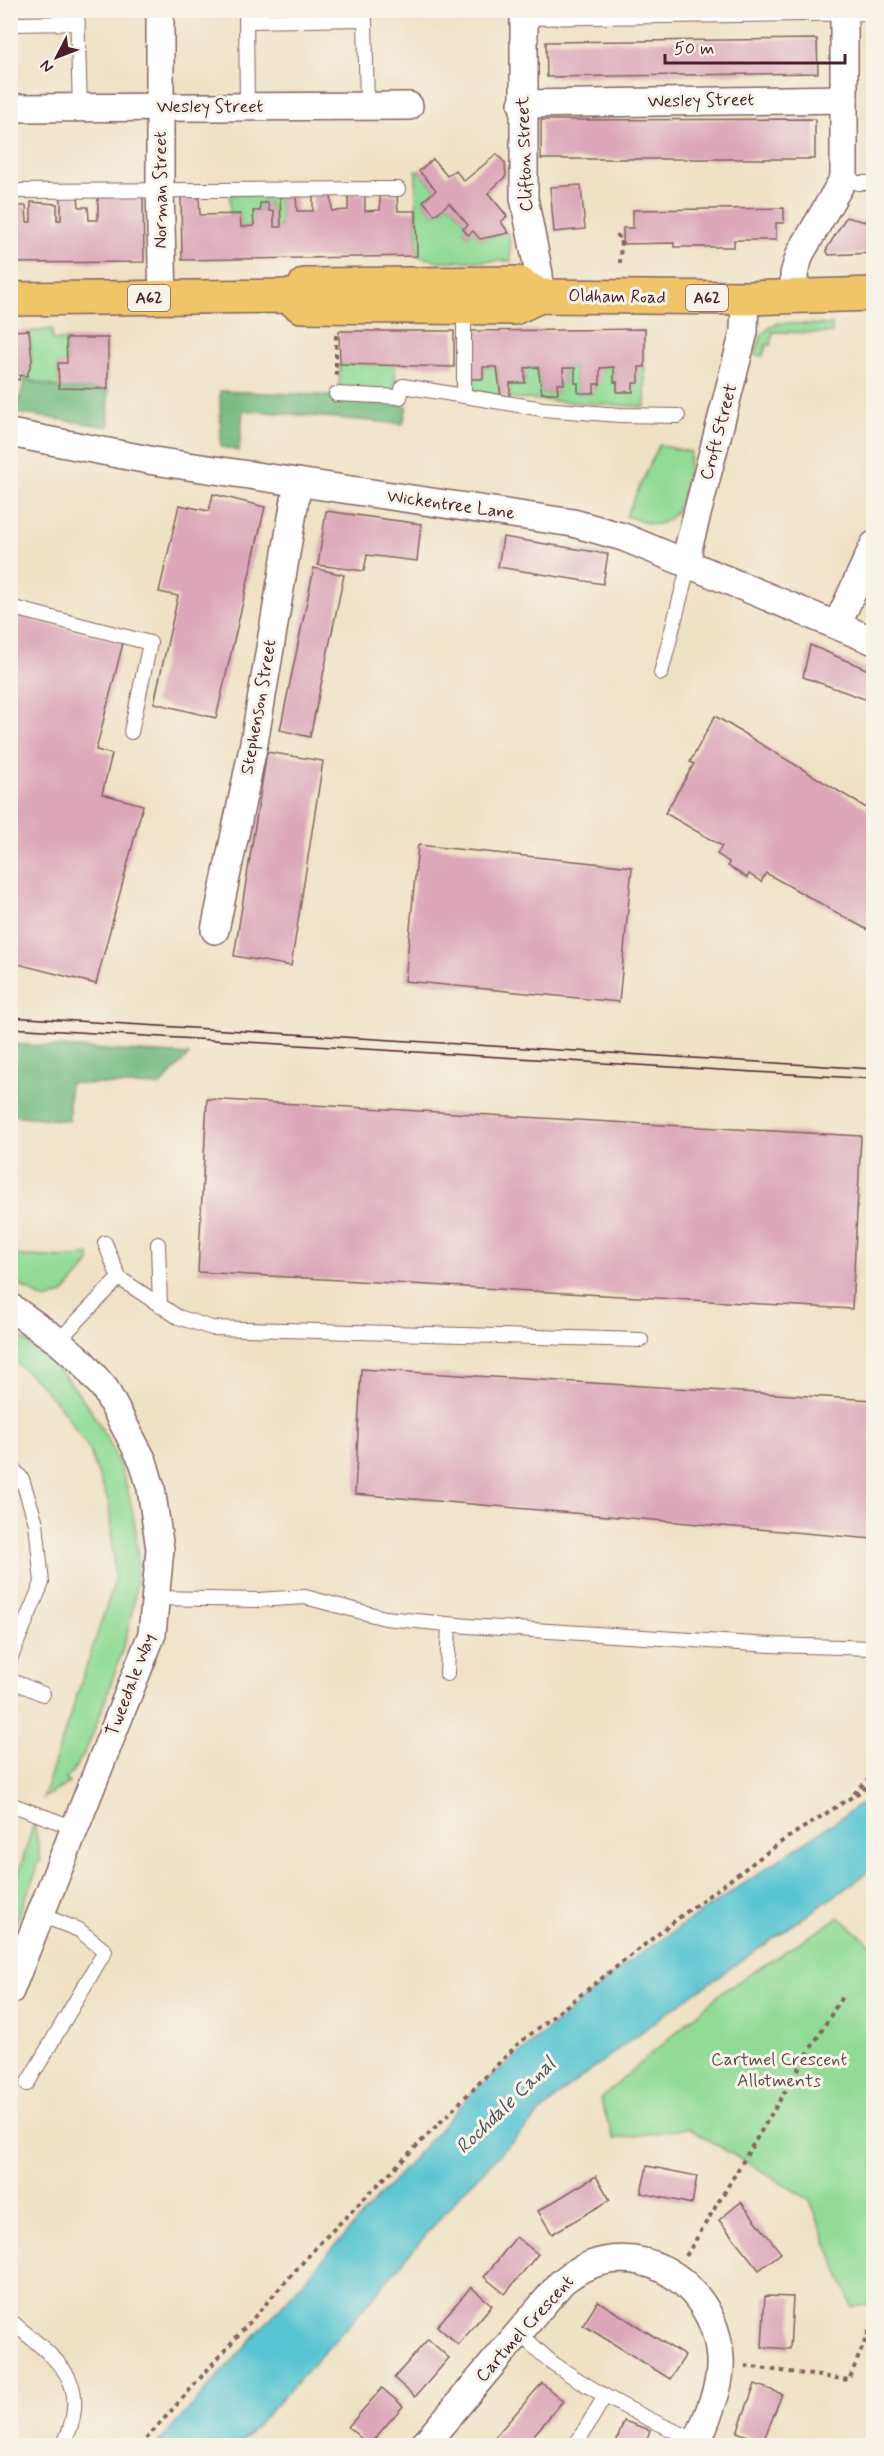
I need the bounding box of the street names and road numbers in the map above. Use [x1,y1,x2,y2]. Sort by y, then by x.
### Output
street label: Wesley Street [648,88,755,114]
street label: Wesley Street [157,95,264,119]
street label: Clifton Street [511,95,539,212]
street label: Norman Street [149,131,173,249]
street label: Oldham Road [568,284,666,310]
road number: A62 [128,285,170,311]
road number: A62 [686,285,728,311]
street label: Croft Street [695,381,743,483]
street label: Wickentree Lane [385,484,517,526]
street label: Stephenson Street [235,637,283,776]
street label: Tweedale Way [100,1630,162,1740]
street label: Cartmel Crescent [470,2270,580,2388]

